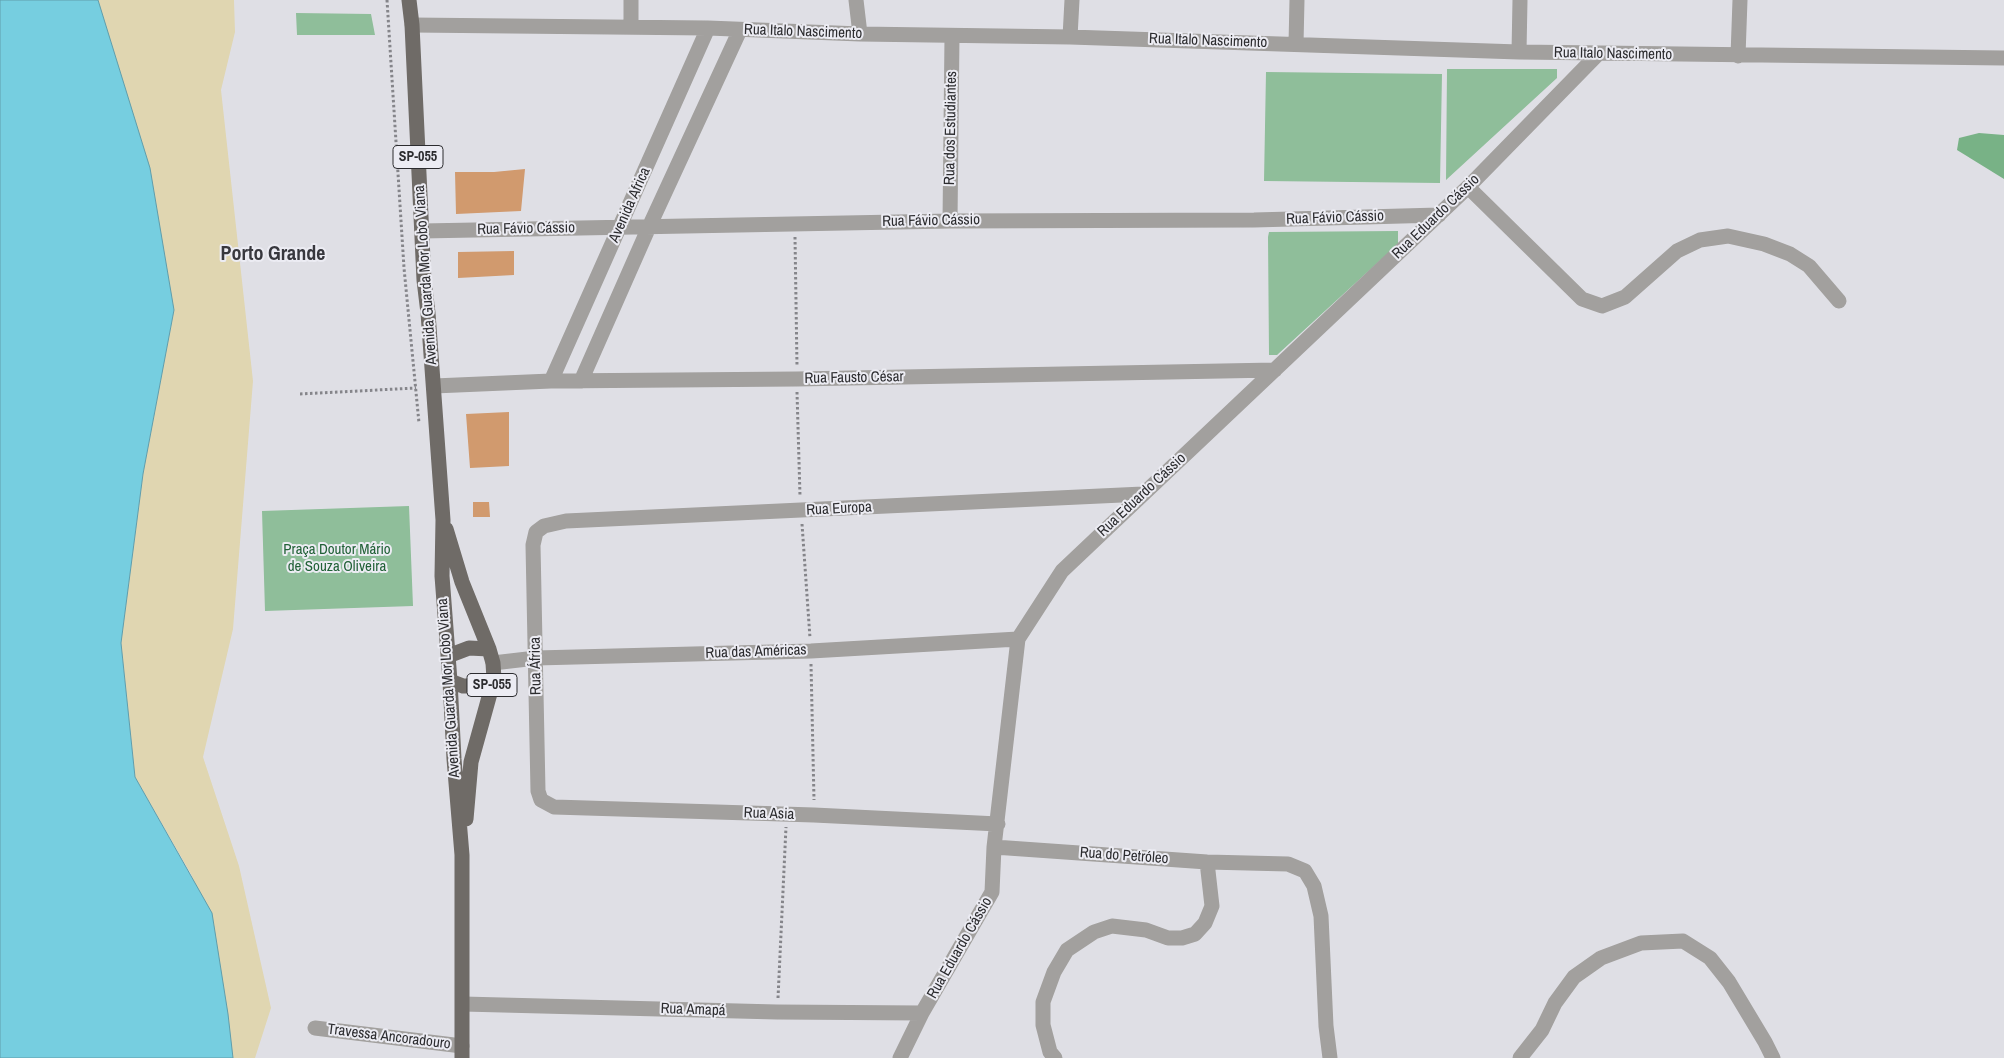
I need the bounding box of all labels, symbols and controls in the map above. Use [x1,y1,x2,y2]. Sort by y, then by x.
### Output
street label: Rua Italo Nascimento [744,21,862,43]
street label: Rua Italo Nascimento [1149,30,1267,52]
street label: Rua Italo Nascimento [1554,44,1672,64]
street label: Rua dos Estudiantes [941,71,961,185]
road number: SP-055 [393,146,443,168]
street label: Avenida Africa [605,165,655,245]
street label: Rua Eduardo Cássio [1389,171,1483,263]
street label: Avenida Guarda Mor Lobo Viana [411,185,441,365]
street label: Rua Fávio Cássio [1286,207,1384,229]
street label: Rua Fávio Cássio [882,211,980,231]
street label: Rua Fávio Cássio [477,219,575,239]
district label: Porto Grande [221,243,325,267]
street label: Rua Fausto César [804,368,904,388]
street label: Rua Eduardo Cássio [1094,449,1190,541]
street label: Rua Europa [806,498,872,520]
park label: Praça Doutor Mário de Souza Oliveira [283,541,391,576]
street label: Avenida Guarda Mor Lobo Viana [434,598,464,778]
street label: Rua África [526,637,546,695]
street label: Rua das Américas [705,641,807,663]
road number: SP-055 [467,674,517,696]
street label: Rua Asia [743,804,795,824]
street label: Rua do Petróleo [1079,844,1169,868]
street label: Rua Eduardo Cássio [924,894,996,1002]
street label: Rua Amapá [660,1000,726,1020]
street label: Travessa Ancoradouro [326,1021,452,1053]

